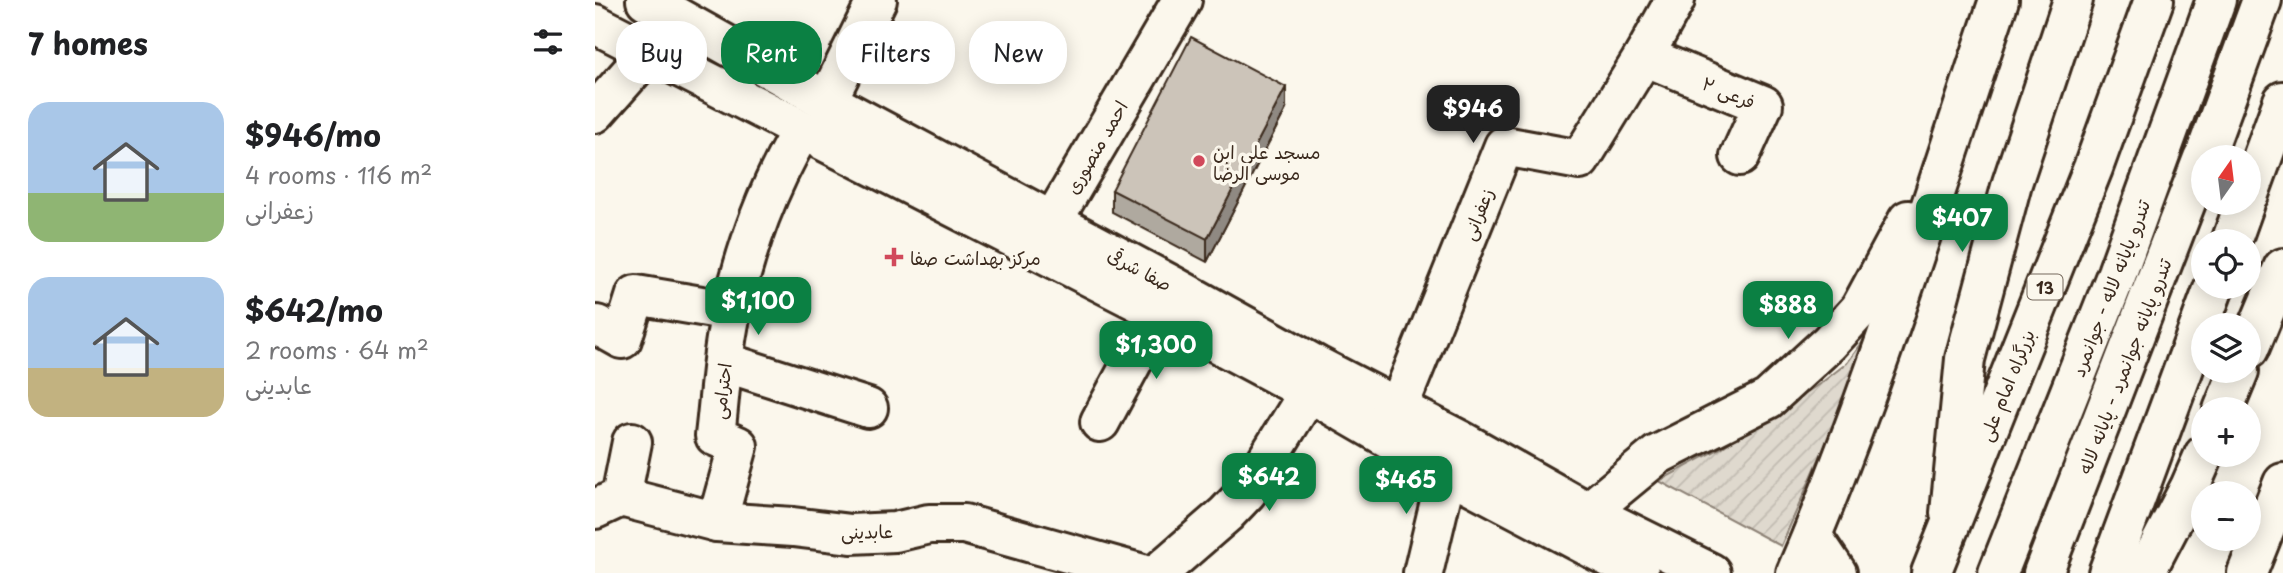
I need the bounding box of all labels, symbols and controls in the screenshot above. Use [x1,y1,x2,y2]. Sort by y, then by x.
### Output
text: 7 homes [28,20,148,65]
chip: Buy [616,21,707,84]
chip: Rent [721,21,822,84]
chip: Filters [836,21,955,84]
chip: New [969,21,1067,84]
icon: filters [529,23,567,61]
street label: فرعی ۲ [1698,69,1760,115]
pin: $946 [1432,86,1514,145]
text: $946 [1443,90,1503,125]
street label: احمد منصوری [1058,95,1134,199]
text: $946/mo [245,112,381,157]
icon: home [84,130,168,214]
place label: مسجد علی ابن موسی الرضا [1213,138,1320,186]
north arrow [2191,145,2261,215]
map controls [2191,145,2261,551]
marker: مسجد علی ابن موسی الرضا [1191,153,1207,169]
text: 4 rooms · 116 m² [245,157,432,192]
street label: زعفرانی [1454,184,1500,244]
text: زعفرانی [245,192,314,227]
pin: $407 [1921,194,2003,254]
street label: تندرو پایانه لاله - جوانمرد [2064,195,2156,380]
text: $407 [1932,199,1992,234]
button: locate [2191,229,2261,299]
street label: صفا شرقی [1103,241,1177,297]
place label: مرکز بهداشت صفا [910,244,1041,271]
marker: مرکز بهداشت صفا [884,247,904,267]
street label: تندرو پایانه جوانمرد - پایانه لاله [2070,254,2178,478]
road number: 13 [2027,274,2063,300]
pin: $1,100 [701,278,815,337]
text: $1,100 [721,282,795,317]
pin: $888 [1747,282,1829,341]
text: $888 [1759,286,1817,321]
text: $642/mo [245,287,383,332]
icon: home [84,305,168,389]
button: layers [2191,313,2261,383]
pin: $1,300 [1099,322,1213,381]
street label: بزرگراه امام علی [1971,325,2043,446]
text: $1,300 [1115,326,1197,361]
text: 2 rooms · 64 m² [245,332,429,367]
street label: احترامی [704,361,738,421]
text: عابدینی [245,367,312,402]
button: + [2191,397,2261,467]
pin: $642 [1228,454,1310,513]
pin: $465 [1365,456,1447,516]
text: $642 [1238,458,1300,493]
text: $465 [1375,461,1437,496]
button: − [2191,481,2261,551]
street label: عابدینی [841,517,893,545]

